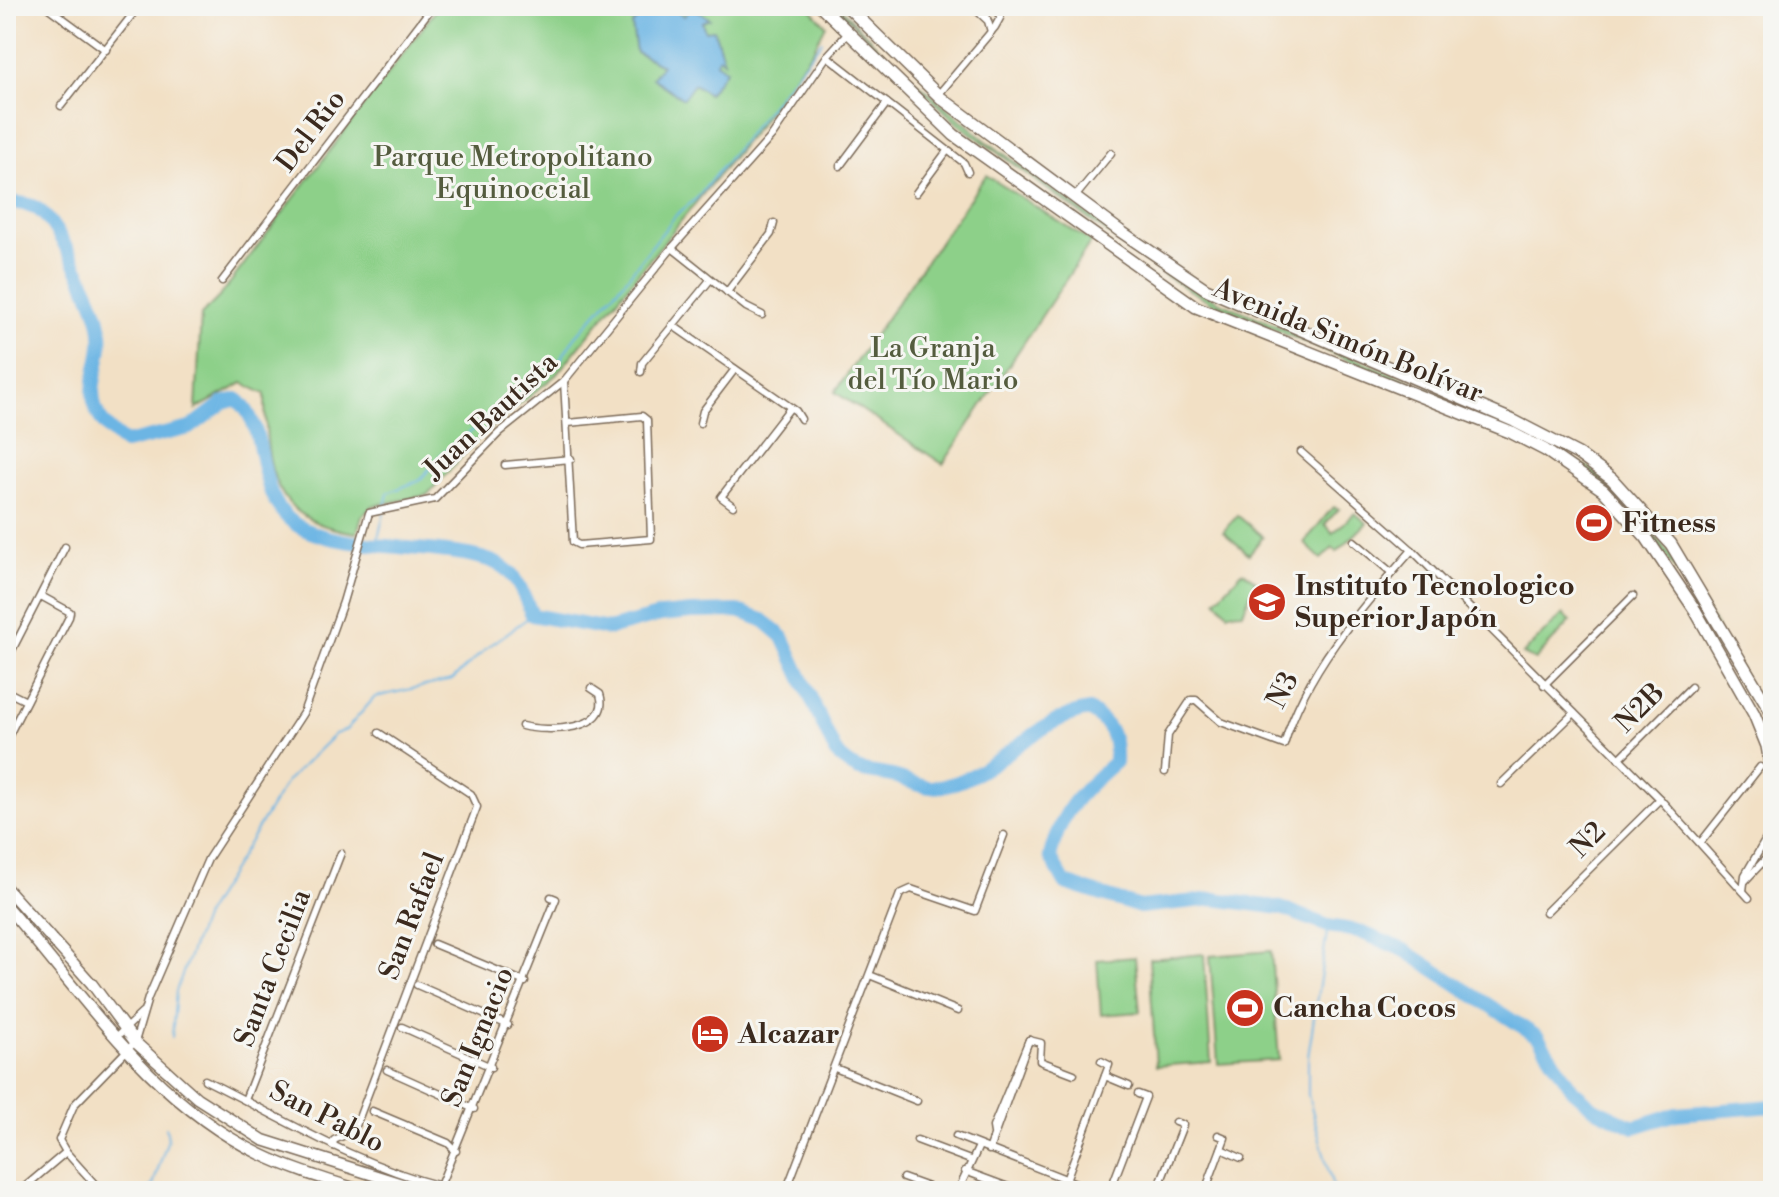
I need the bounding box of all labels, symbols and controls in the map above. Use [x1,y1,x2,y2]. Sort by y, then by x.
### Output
street label: Del Rio [269,83,353,179]
park label: Parque Metropolitano Equinoccial [373,140,653,207]
street label: Avenida Simón Bolívar [1207,270,1488,411]
park label: La Granja del Tío Mario [848,331,1018,398]
street label: Juan Bautista [416,344,566,488]
sports icon: Fitness [1573,502,1615,544]
place label: Fitness [1622,506,1716,541]
place label: Instituto Tecnologico Superior Japón [1295,569,1575,636]
school or university icon: Instituto Tecnologico Superior Japón [1246,581,1288,623]
street label: N3 [1259,666,1307,714]
street label: N2B [1608,676,1672,740]
street label: N2 [1563,815,1613,865]
street label: San Rafael [372,847,452,985]
street label: Santa Cecilia [227,884,319,1052]
street label: San Ignacio [434,962,522,1112]
sports icon: Cancha Cocos [1224,987,1266,1029]
place label: Cancha Cocos [1273,991,1456,1026]
hotel icon: Alcazar [689,1013,731,1055]
place label: Alcazar [737,1017,840,1052]
street label: San Pablo [264,1073,390,1161]

